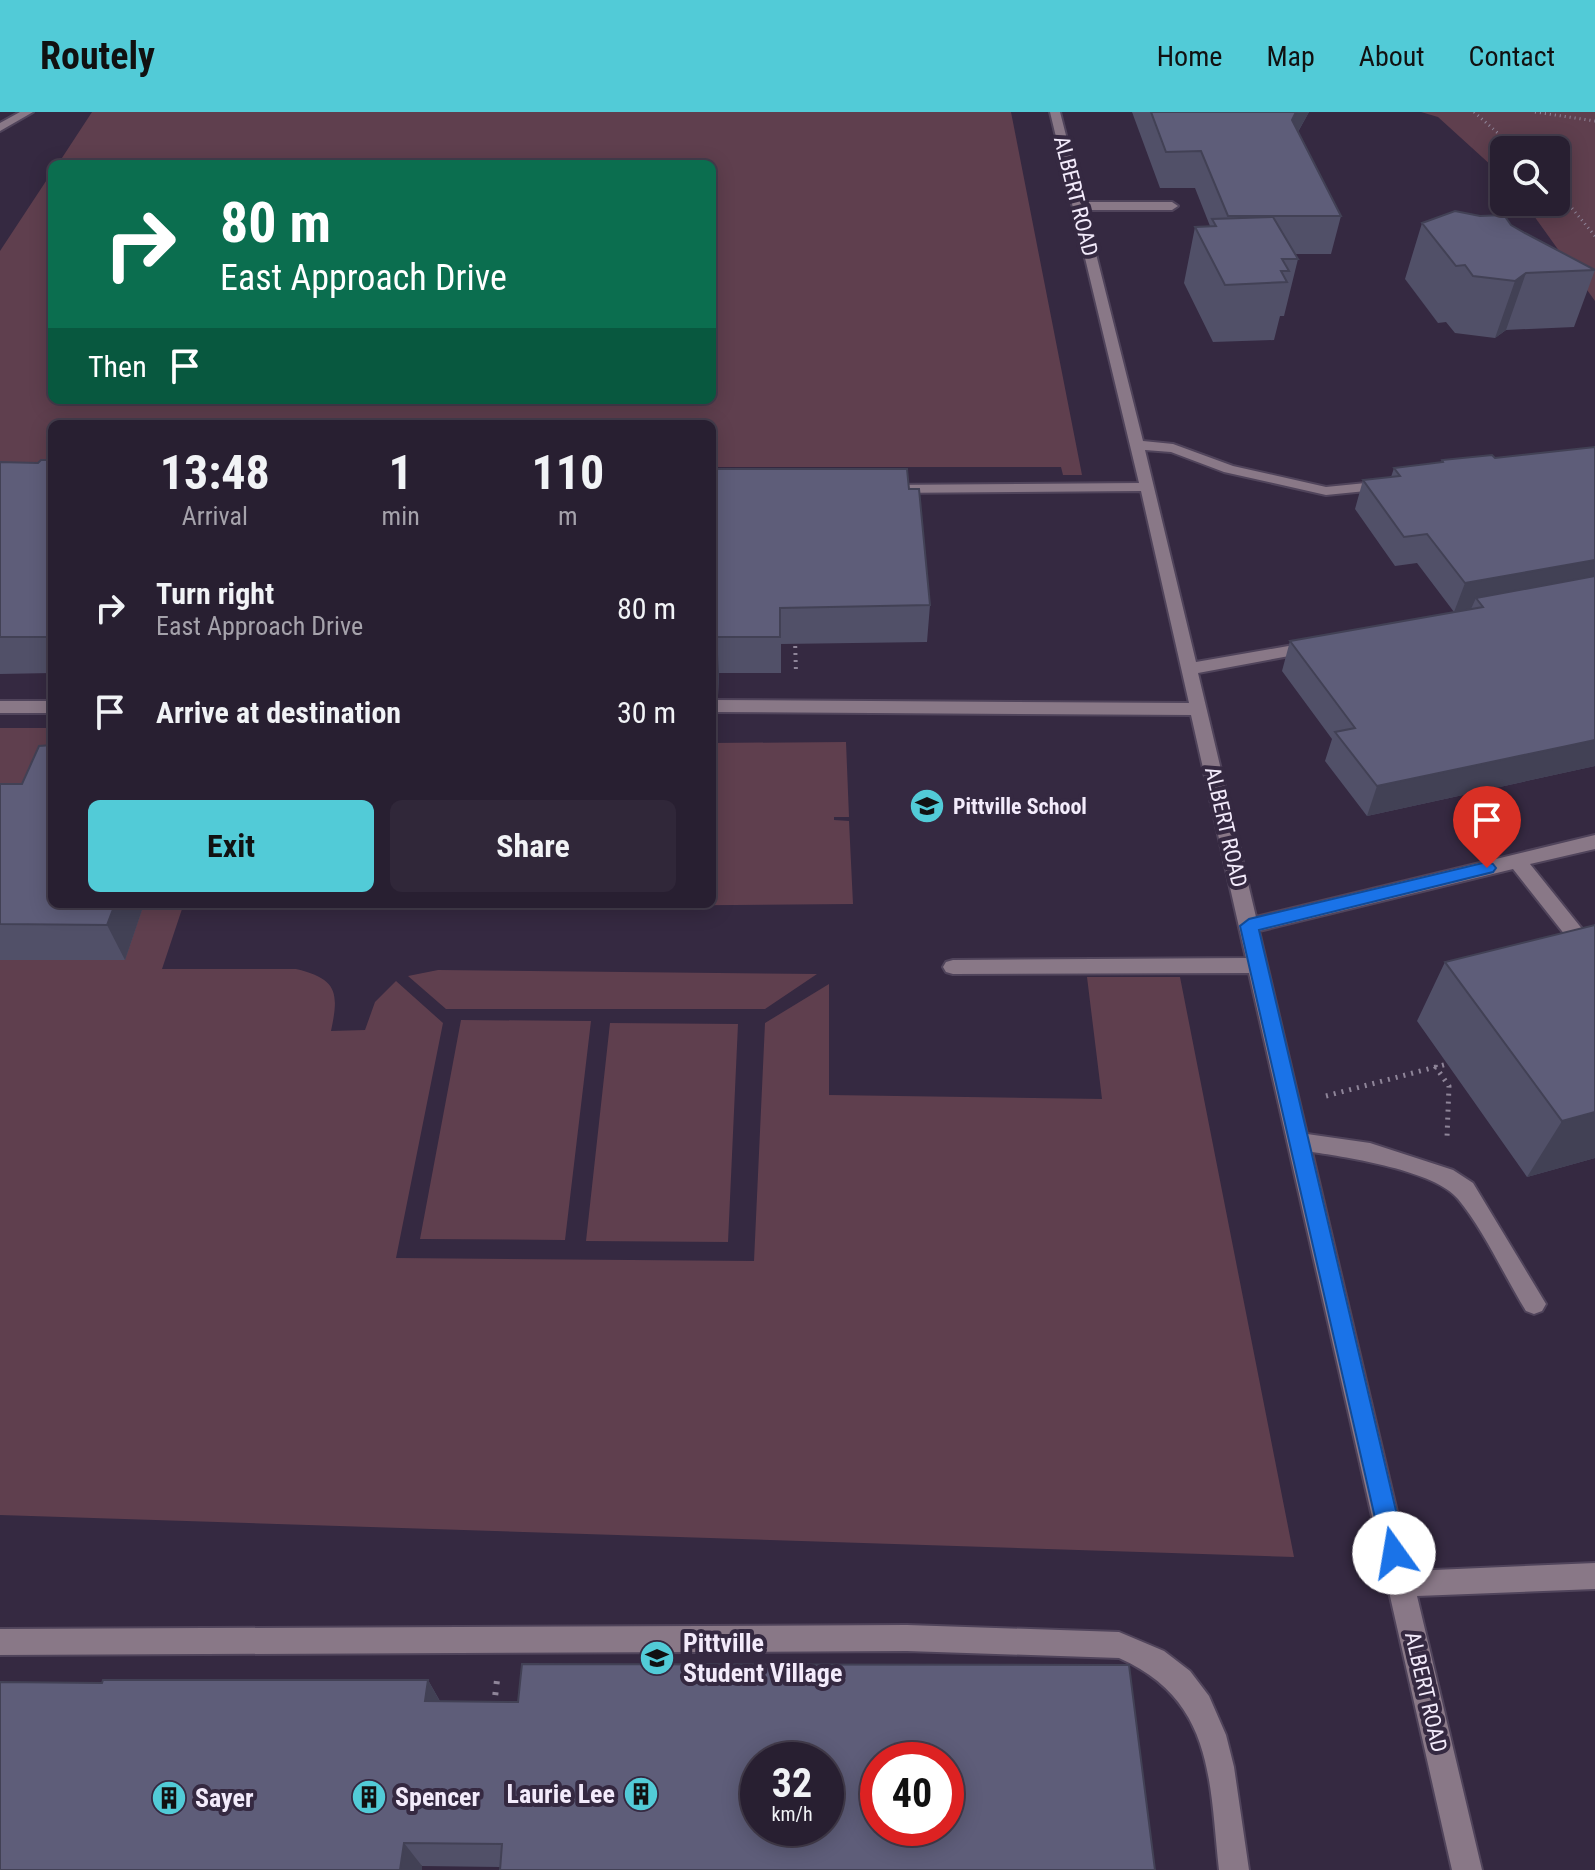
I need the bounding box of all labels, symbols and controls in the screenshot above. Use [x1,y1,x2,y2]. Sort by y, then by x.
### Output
text: Routely [40,34,155,78]
text: Home [1157,40,1222,73]
text: Map [1266,40,1315,73]
text: About [1359,40,1425,73]
text: Contact [1469,40,1555,73]
street label: ALBERT ROAD [1049,133,1103,259]
map controls [1490,136,1570,216]
button: search [1490,136,1570,216]
text: 80 m [220,190,331,256]
icon: right [88,192,192,296]
text: East Approach Drive [220,257,507,299]
icon: arrive [163,344,207,388]
text: Then [88,349,147,384]
text: 13:48 [160,444,270,501]
text: 1 [389,444,413,501]
text: 110 [531,444,604,501]
text: Arrival [182,501,248,531]
text: min [382,501,420,531]
text: m [558,501,578,531]
text: Turn right [156,576,274,611]
icon: right [88,586,132,630]
text: 80 m [617,591,676,626]
text: East Approach Drive [156,611,363,641]
icon: arrive [88,690,132,734]
text: Arrive at destination [156,695,401,730]
text: 30 m [617,695,676,730]
street label: ALBERT ROAD [1200,764,1252,890]
pin [1453,786,1521,868]
school or university icon: Pittville School [908,787,946,825]
place label: Pittville School [953,794,1087,819]
icon: arrive [1465,798,1509,842]
button: Exit [88,800,374,892]
button: Share [390,800,676,892]
position arrow [1352,1511,1436,1595]
place label: Pittville Student Village [683,1628,842,1688]
street label: ALBERT ROAD [1400,1629,1452,1755]
school or university icon: Pittville Student Village [638,1639,676,1677]
speed limit sign: 40 [860,1742,964,1846]
text: 32 [772,1760,812,1807]
building icon: Laurie Lee [622,1775,660,1813]
building icon: Spencer [350,1778,388,1816]
building icon: Sayer [150,1779,188,1817]
place label: Laurie Lee [507,1779,615,1809]
place label: Spencer [395,1782,481,1812]
place label: Sayer [195,1783,254,1813]
text: km/h [771,1802,813,1826]

